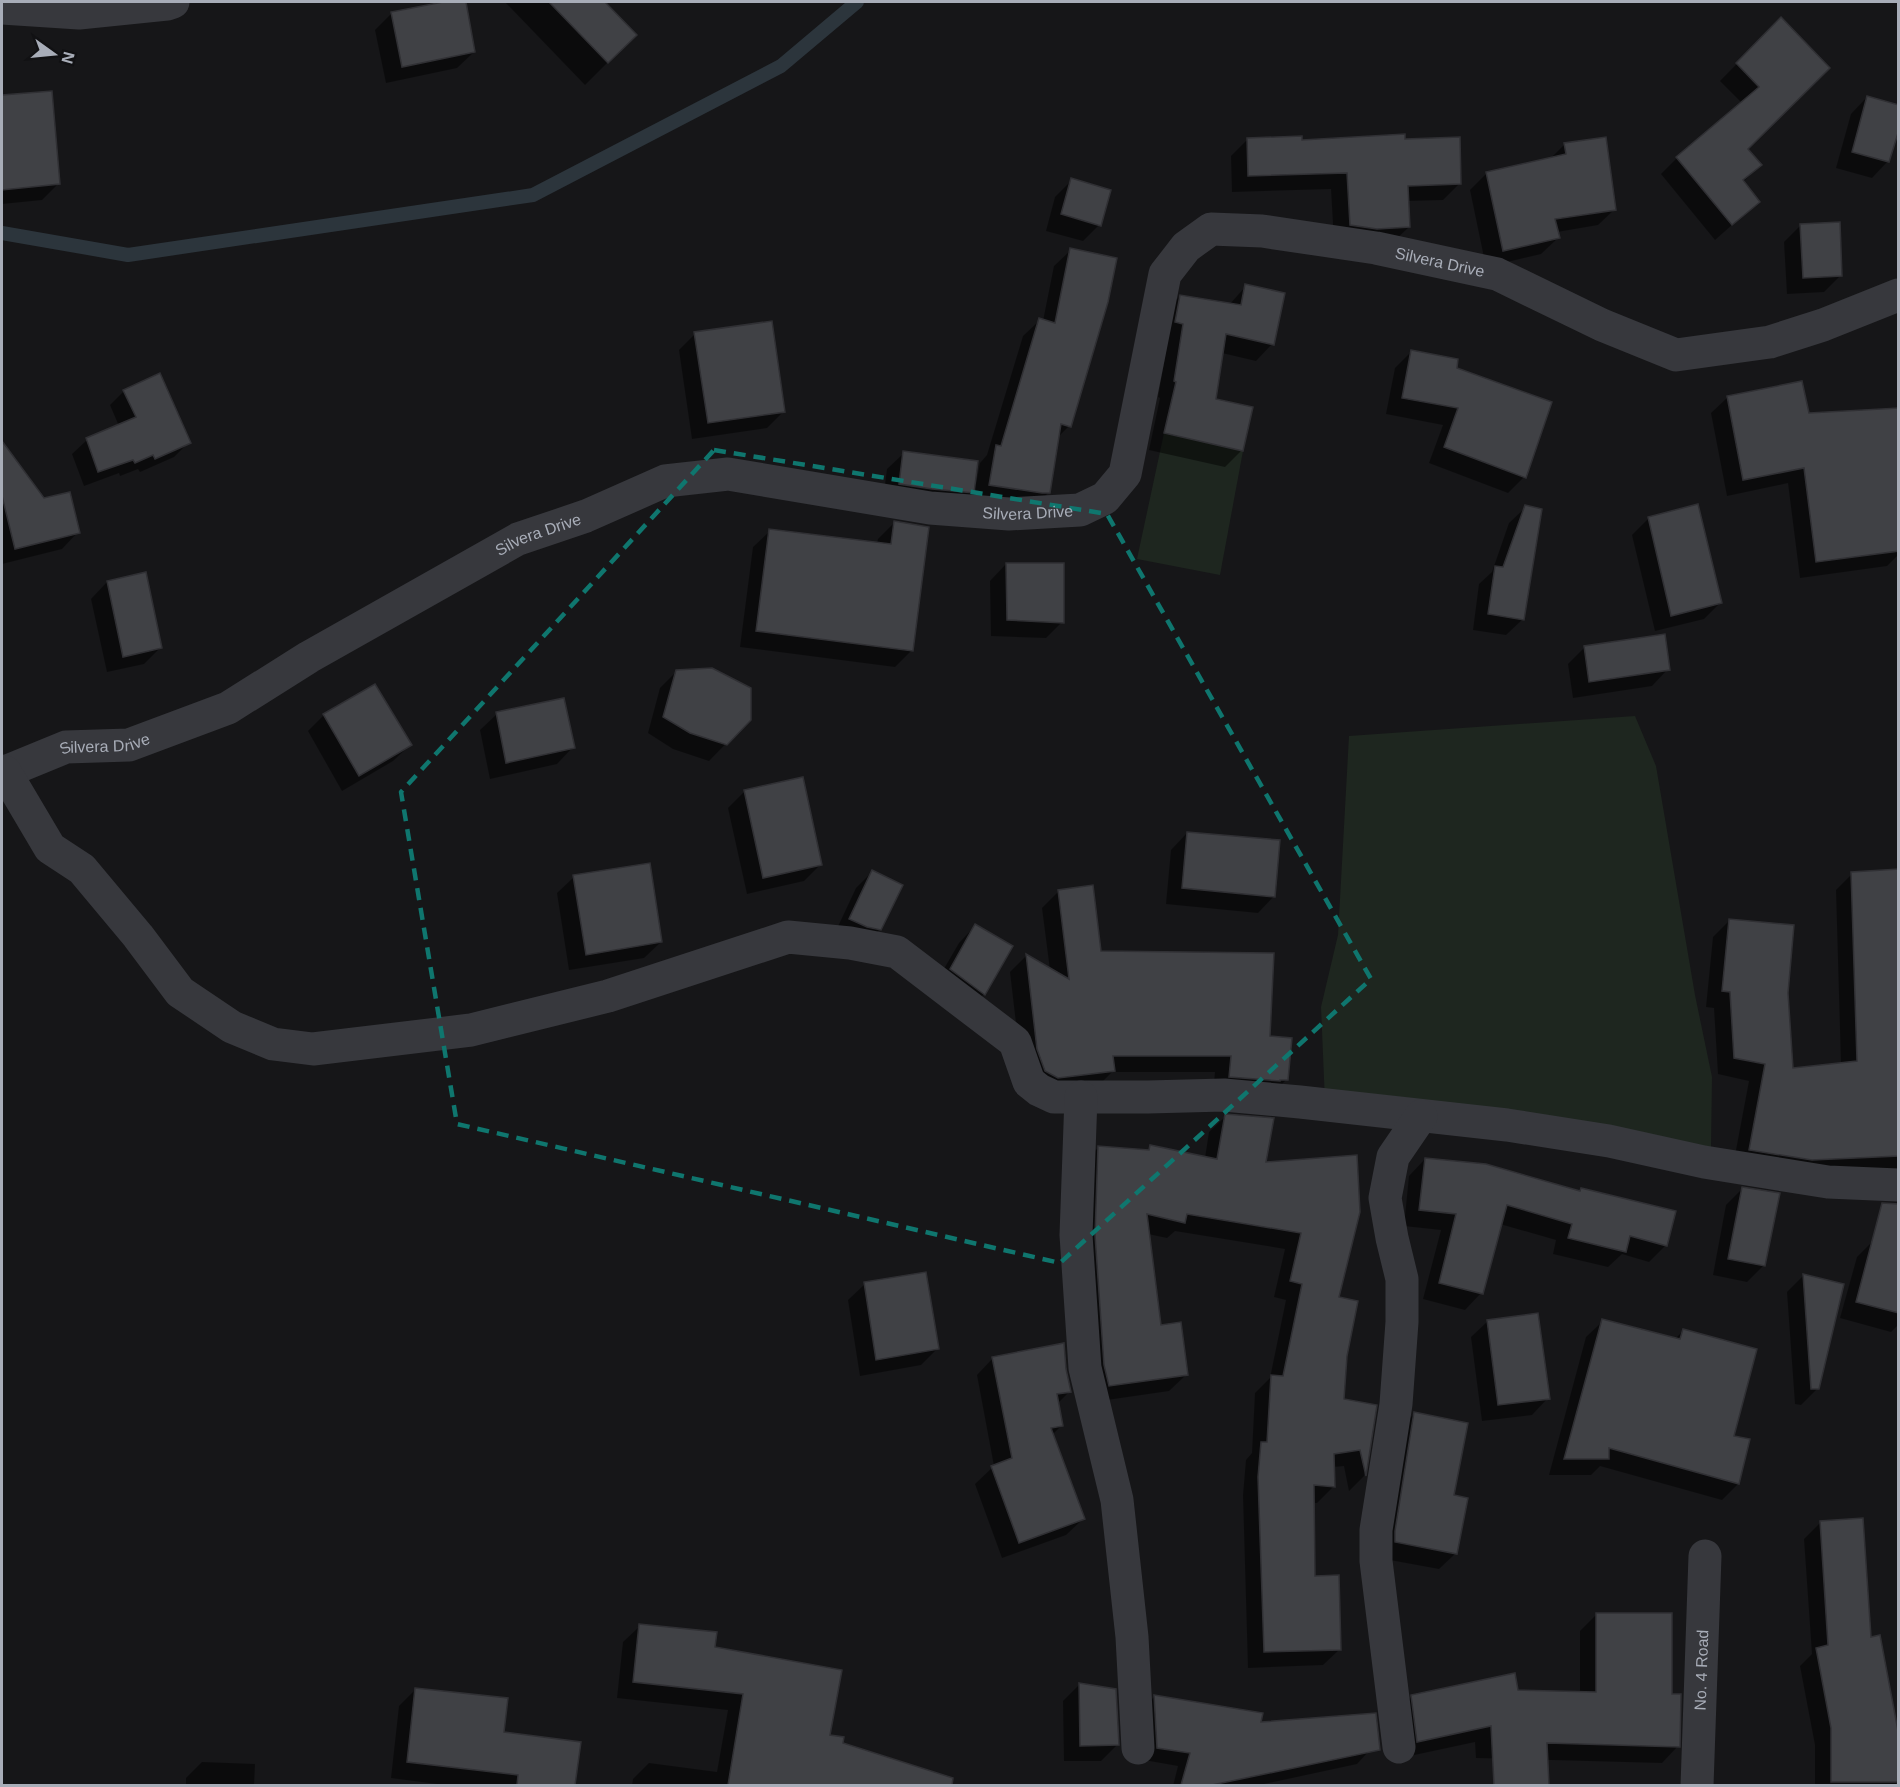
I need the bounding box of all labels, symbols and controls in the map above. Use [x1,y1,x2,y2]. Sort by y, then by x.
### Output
north arrow [24,24,84,84]
text: N [58,50,78,66]
street label: Silvera Drive [1394,244,1486,280]
street label: Silvera Drive [982,502,1074,523]
street label: Silvera Drive [492,510,583,559]
street label: Silvera Drive [57,730,152,757]
street label: No. 4 Road [1691,1629,1711,1711]

